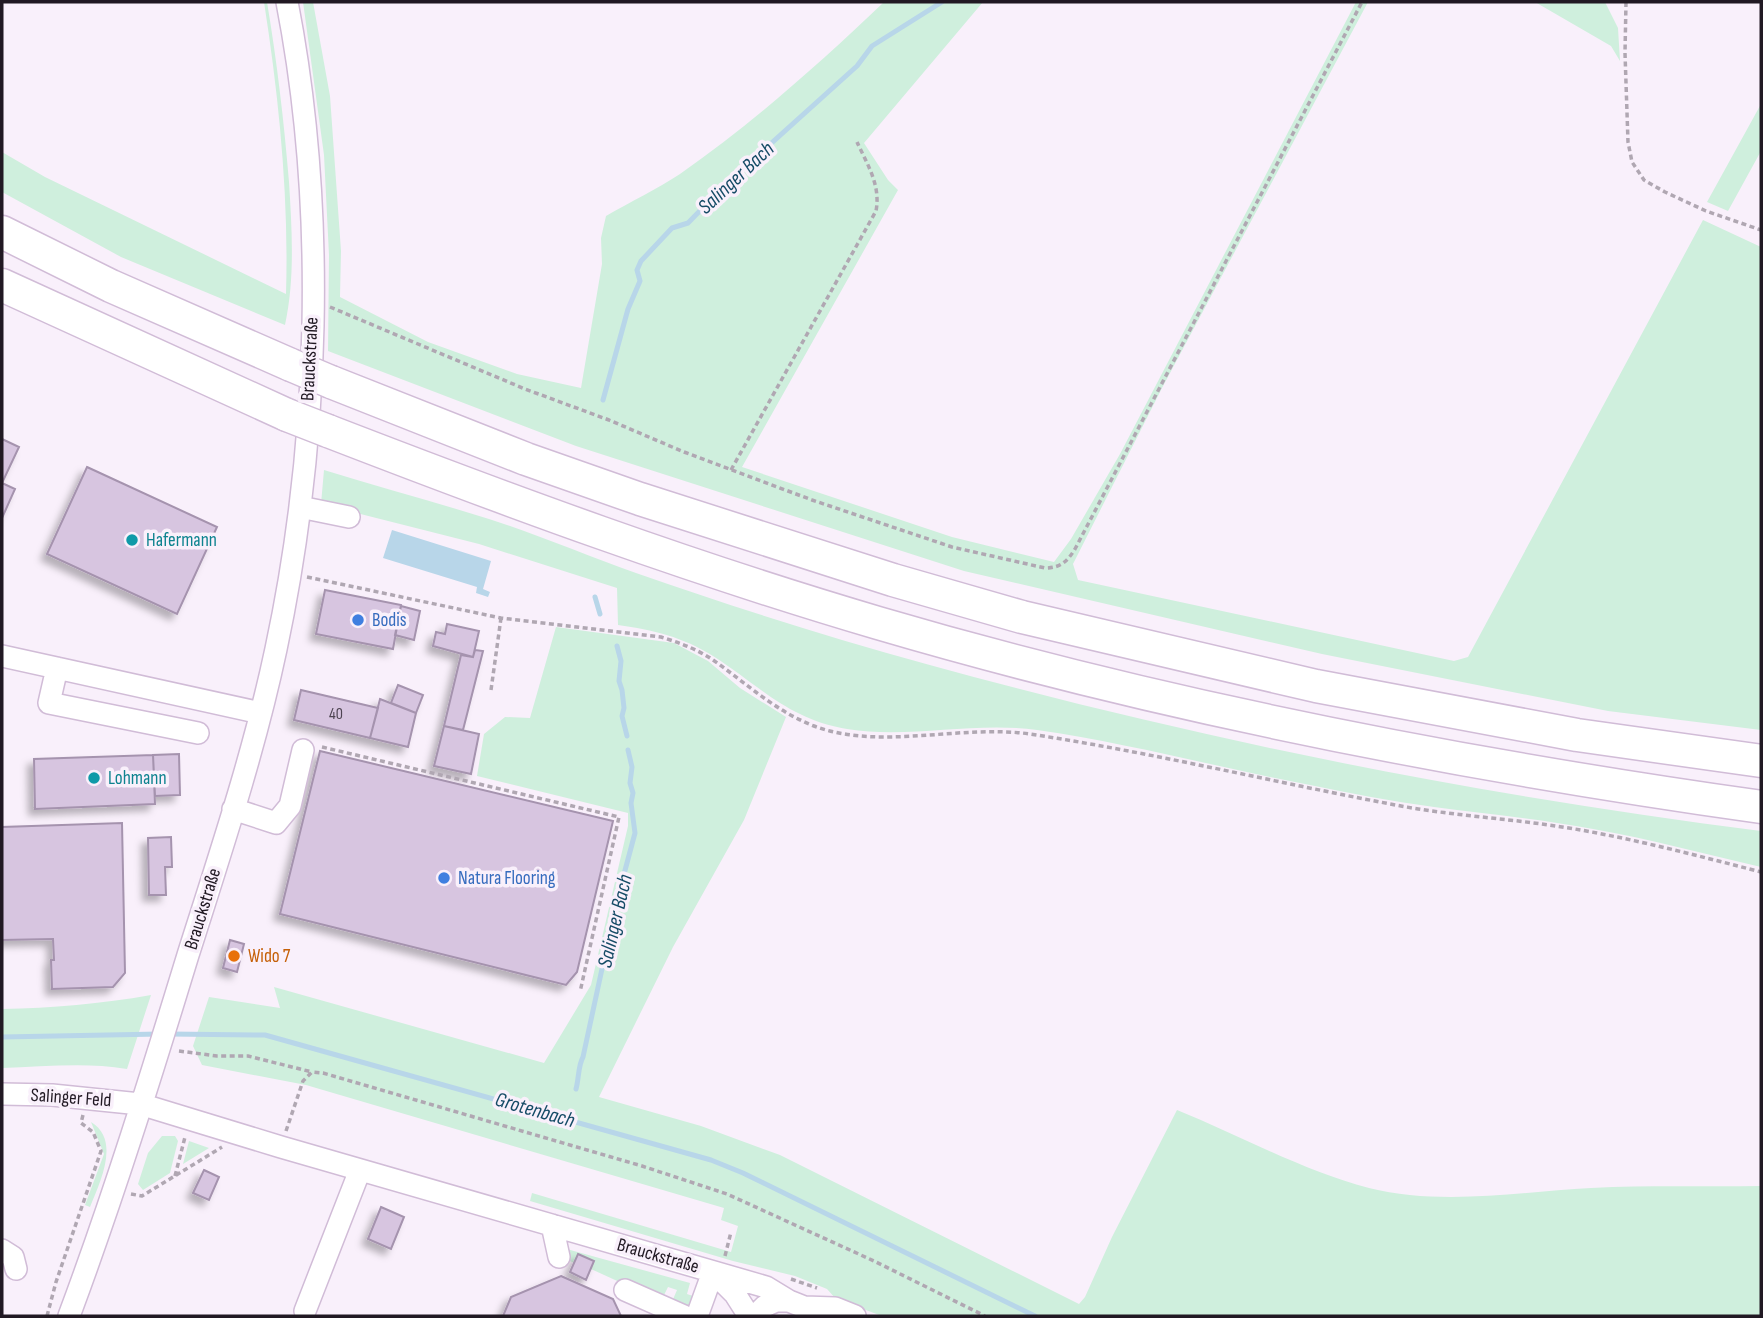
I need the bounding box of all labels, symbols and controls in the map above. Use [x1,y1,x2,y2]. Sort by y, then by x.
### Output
water label: Salinger Bach [693,136,779,219]
street label: Brauckstraße [296,316,324,402]
place label: Hafermann [146,529,217,552]
marker: Hafermann [124,532,140,548]
place label: Bodis [372,609,407,632]
marker: Bodis [350,612,366,628]
house number: 40 [329,705,343,724]
place label: Lohmann [108,767,167,790]
marker: Lohmann [86,770,102,786]
street label: Brauckstraße [180,865,226,953]
place label: Natura Flooring [458,867,556,890]
marker: Natura Flooring [436,870,452,886]
water label: Salinger Bach [592,872,638,970]
place label: Wido 7 [248,945,291,968]
marker: Wido 7 [226,948,242,964]
street label: Salinger Feld [30,1084,112,1112]
water label: Grotenbach [492,1087,578,1133]
street label: Brauckstraße [614,1233,702,1279]

